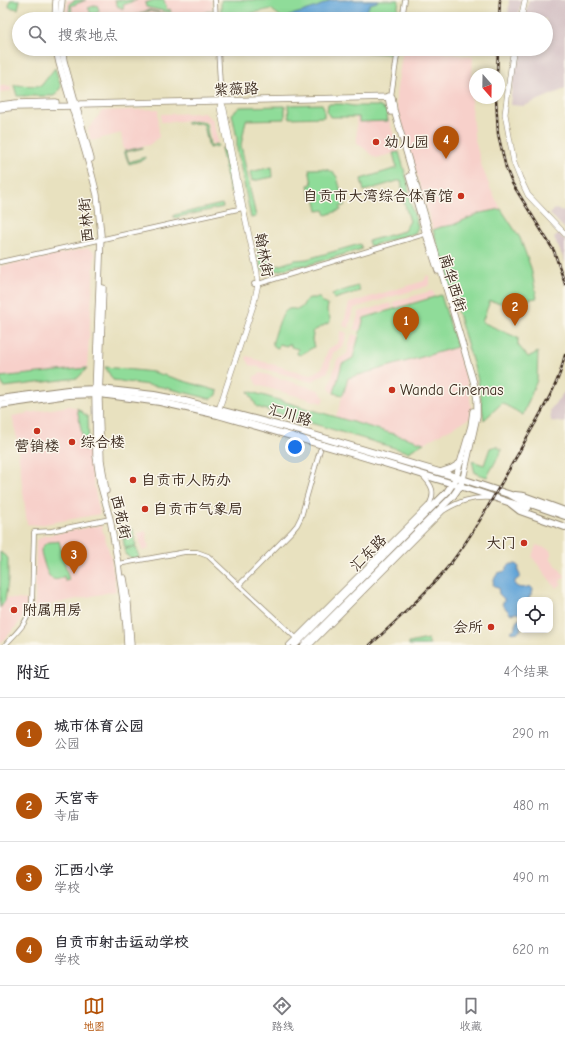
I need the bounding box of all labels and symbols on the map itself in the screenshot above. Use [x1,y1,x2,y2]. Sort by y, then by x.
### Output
north arrow [469,68,505,104]
street label: 紫薇路 [213,79,259,99]
pin: 4 [433,126,459,159]
place label: 幼儿园 [384,133,429,151]
marker: 幼儿园 [371,137,381,147]
place label: 自贡市大湾综合体育馆 [303,187,453,205]
marker: 自贡市大湾综合体育馆 [456,191,466,201]
street label: 西林街 [75,197,97,243]
street label: 翰林街 [251,231,277,279]
street label: 南华西街 [436,252,470,314]
pin: 2 [502,293,528,326]
pin: 1 [393,307,419,340]
place label: Wanda Cinemas [400,381,504,399]
marker: Wanda Cinemas [387,385,397,395]
street label: 汇川路 [266,400,314,430]
marker: 营销楼 [32,426,42,436]
place label: 综合楼 [80,433,125,451]
place label: 营销楼 [14,437,60,455]
marker: 综合楼 [67,437,77,447]
your location [285,437,305,457]
place label: 自贡市人防办 [141,471,231,489]
marker: 自贡市人防办 [128,475,138,485]
street label: 西苑街 [107,493,135,541]
place label: 自贡市气象局 [153,500,243,518]
marker: 自贡市气象局 [140,504,150,514]
street label: 汇东路 [346,531,390,575]
place label: 大门 [486,534,516,552]
marker: 大门 [519,538,529,548]
pin: 3 [61,541,87,574]
place label: 附属用房 [22,601,82,619]
marker: 附属用房 [9,605,19,615]
place label: 会所 [453,618,483,636]
marker: 会所 [486,622,496,632]

